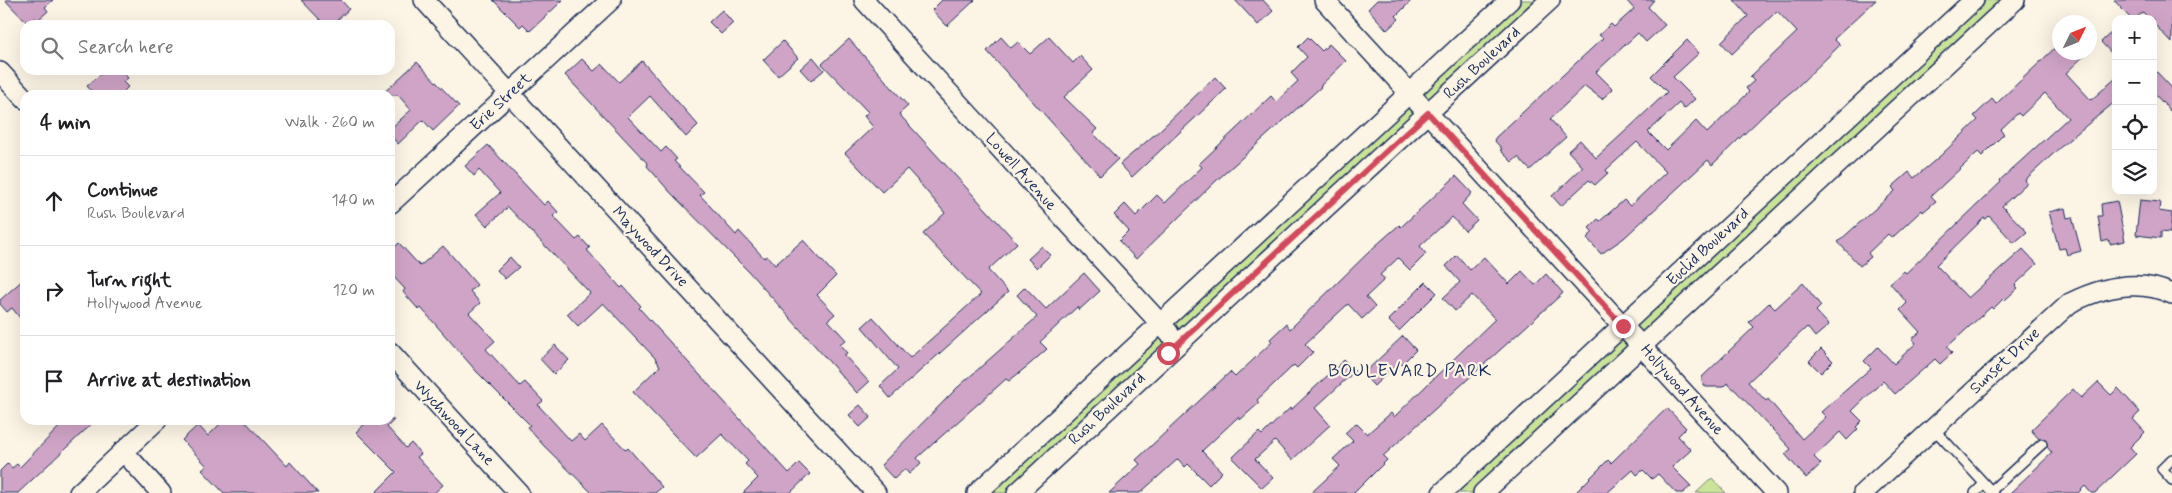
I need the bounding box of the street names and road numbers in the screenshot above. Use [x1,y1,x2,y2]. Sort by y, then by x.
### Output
street label: Rush Boulevard [1439,22,1525,104]
street label: Erie Street [466,68,537,136]
street label: Lowell Avenue [981,129,1062,216]
street label: Maywood Drive [607,202,693,292]
street label: Euclid Boulevard [1662,203,1754,291]
street label: Sunset Drive [1965,323,2045,399]
street label: Hollywood Avenue [1636,340,1729,440]
street label: Rush Boulevard [1064,368,1150,450]
street label: Wychwood Lane [409,376,499,470]

